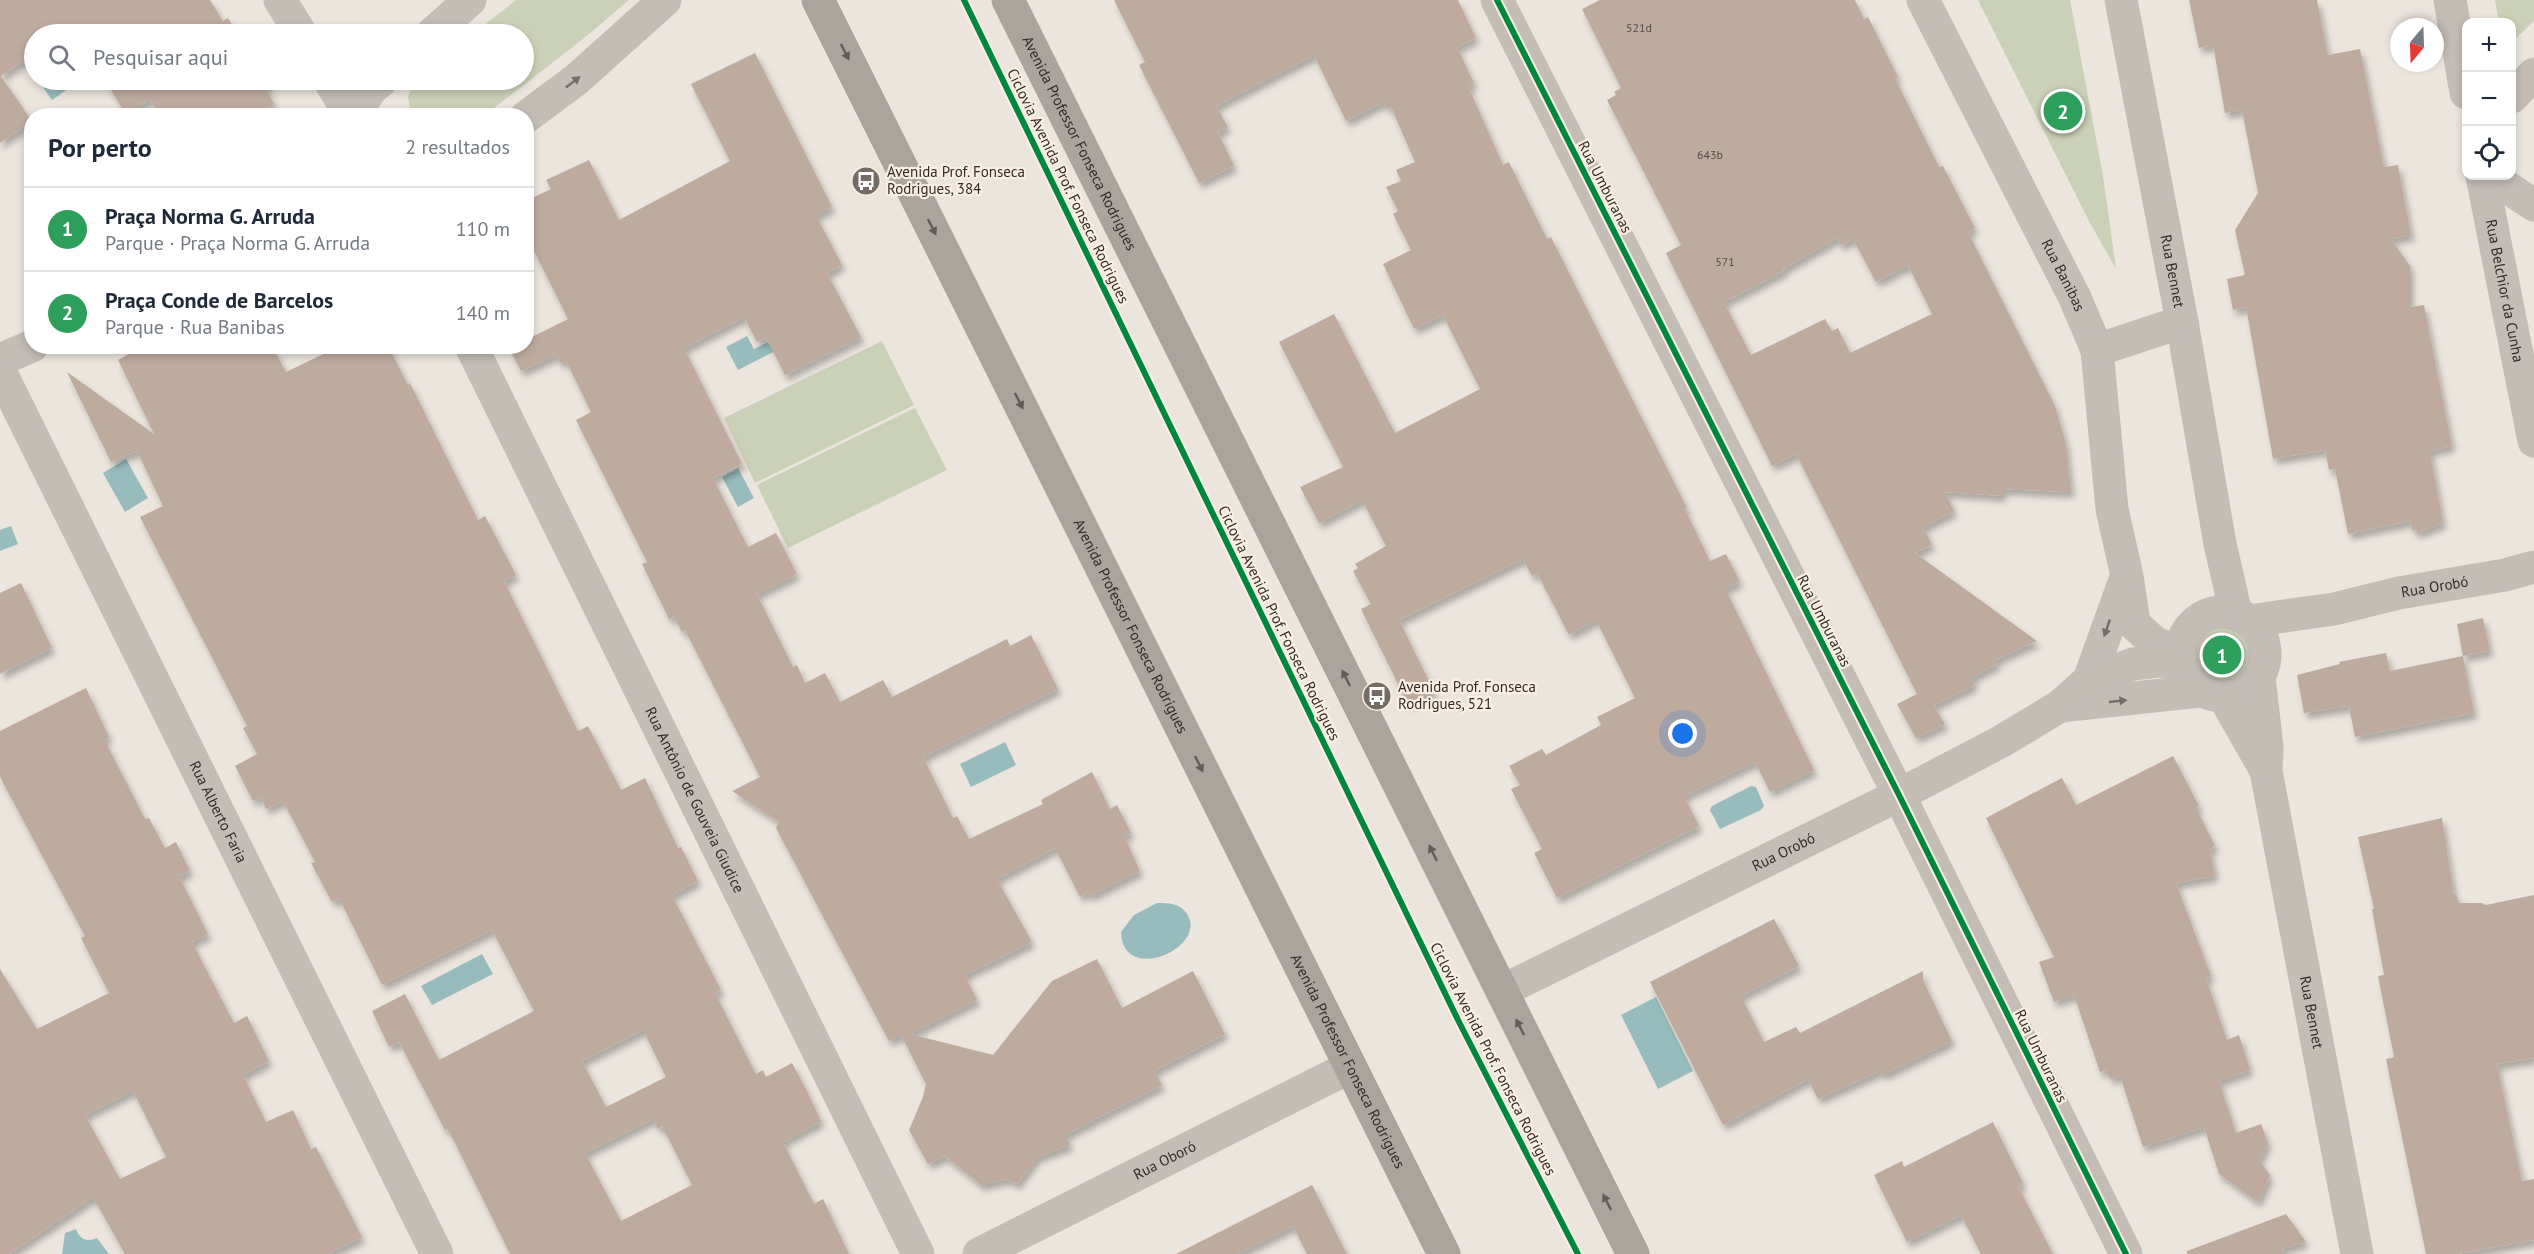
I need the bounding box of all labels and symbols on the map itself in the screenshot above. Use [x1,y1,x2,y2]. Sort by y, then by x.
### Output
north arrow [2390,18,2444,72]
house number: 521d [1626,20,1652,35]
street label: Avenida Professor Fonseca Rodrigues [1018,33,1141,253]
one-way arrow [840,44,849,61]
street label: Ciclovia Avenida Prof. Fonseca Rodrigues [1003,65,1134,306]
one-way arrow [565,75,581,88]
pin: 2 [2044,88,2082,134]
street label: Rua Umburanas [1574,137,1637,236]
house number: 643b [1697,147,1723,162]
place label: Avenida Prof. Fonseca Rodrigues, 384 [887,162,1025,198]
bus stop icon: Avenida Prof. Fonseca Rodrigues, 384 [850,165,882,197]
one-way arrow [927,218,937,235]
street label: Rua Belchior da Cunha [2482,218,2528,364]
street label: Rua Bennet [2157,233,2189,309]
street label: Rua Banibas [2038,236,2090,314]
house number: 571 [1715,254,1735,269]
one-way arrow [1014,393,1024,410]
street label: Ciclovia Avenida Prof. Fonseca Rodrigues [1214,502,1345,743]
street label: Avenida Professor Fonseca Rodrigues [1070,516,1193,737]
street label: Rua Umburanas [1793,571,1856,670]
street label: Rua Orobó [2400,571,2470,601]
one-way arrow [2101,619,2111,637]
pin: 1 [2202,632,2242,678]
one-way arrow [1341,670,1351,687]
place label: Avenida Prof. Fonseca Rodrigues, 521 [1398,677,1536,713]
bus stop icon: Avenida Prof. Fonseca Rodrigues, 521 [1361,680,1393,712]
one-way arrow [2109,696,2128,706]
street label: Rua Antônio de Gouveia Giudice [641,704,749,896]
your location [1668,719,1697,748]
one-way arrow [1195,755,1204,772]
street label: Rua Alberto Faria [186,758,252,866]
street label: Rua Orobó [1749,828,1818,875]
one-way arrow [1428,844,1438,861]
street label: Ciclovia Avenida Prof. Fonseca Rodrigues [1426,939,1561,1179]
street label: Avenida Professor Fonseca Rodrigues [1287,950,1410,1171]
street label: Rua Bennet [2296,974,2328,1050]
street label: Rua Umburanas [2011,1006,2072,1105]
one-way arrow [1515,1019,1525,1036]
street label: Rua Oboró [1130,1136,1199,1184]
one-way arrow [1602,1193,1612,1210]

